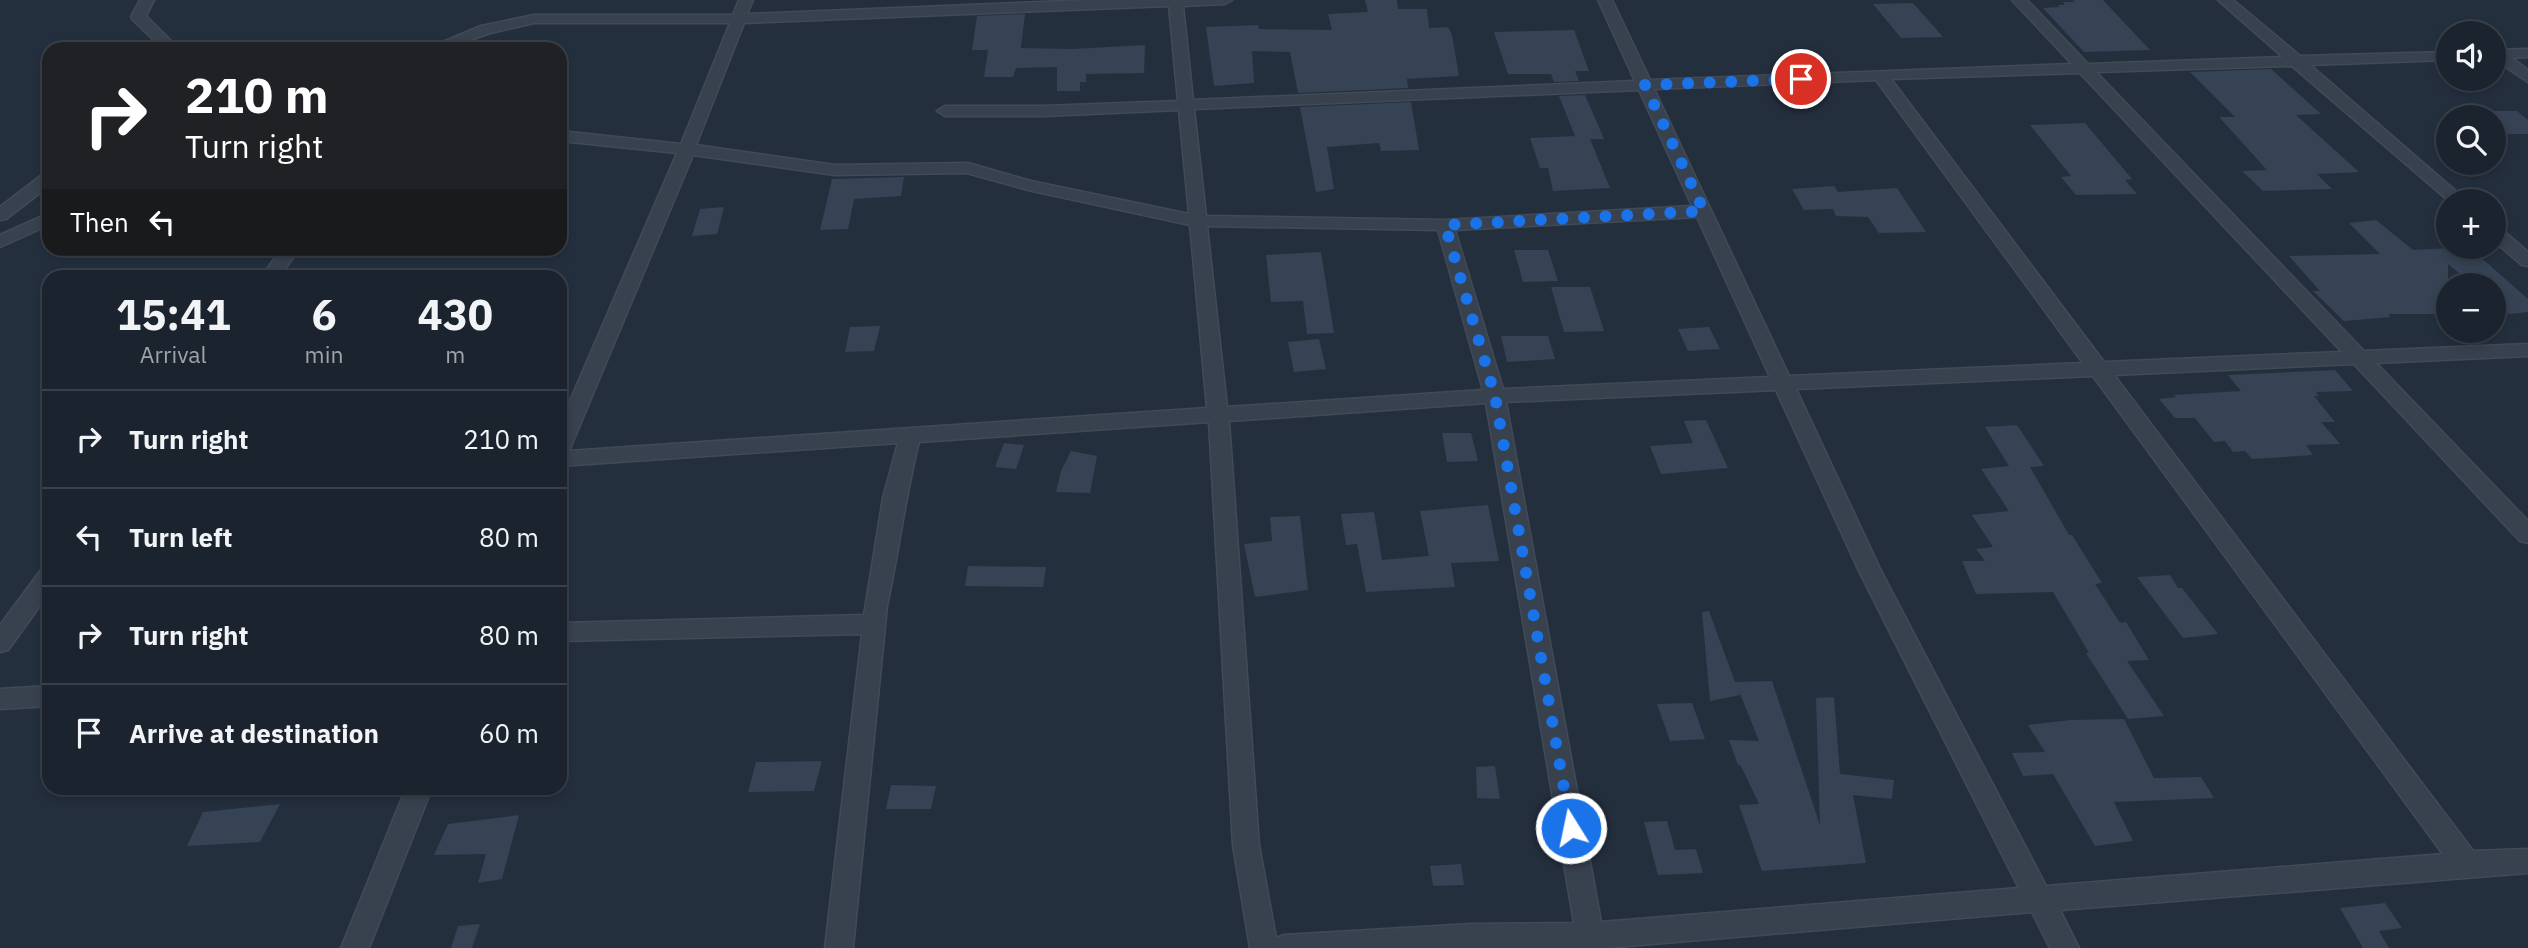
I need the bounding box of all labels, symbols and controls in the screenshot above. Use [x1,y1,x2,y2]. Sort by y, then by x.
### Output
map controls [2436,21,2506,343]
button: sound [2436,21,2506,91]
pin [1771,49,1831,109]
icon: arrive [1782,60,1820,98]
text: 210 m [185,63,329,126]
icon: right [70,70,161,161]
button: search [2436,105,2506,175]
text: Turn right [185,125,323,167]
button: + [2436,189,2506,259]
icon: left [143,203,181,241]
text: Then [70,205,129,239]
button: − [2436,273,2506,343]
text: 15:41 [116,287,231,342]
text: 6 [311,287,337,342]
text: 430 [417,287,493,342]
text: Arrival [140,339,207,369]
text: min [305,339,343,369]
text: m [445,339,465,369]
icon: right [70,420,108,458]
text: Turn right [129,422,248,456]
text: 210 m [463,422,539,456]
icon: left [70,518,108,556]
text: Turn left [129,520,232,554]
text: 80 m [479,520,539,554]
icon: right [70,616,108,654]
text: Turn right [129,618,248,652]
text: 80 m [479,618,539,652]
icon: arrive [70,714,108,752]
text: Arrive at destination [129,716,379,750]
text: 60 m [479,716,539,750]
position arrow [1534,791,1608,865]

